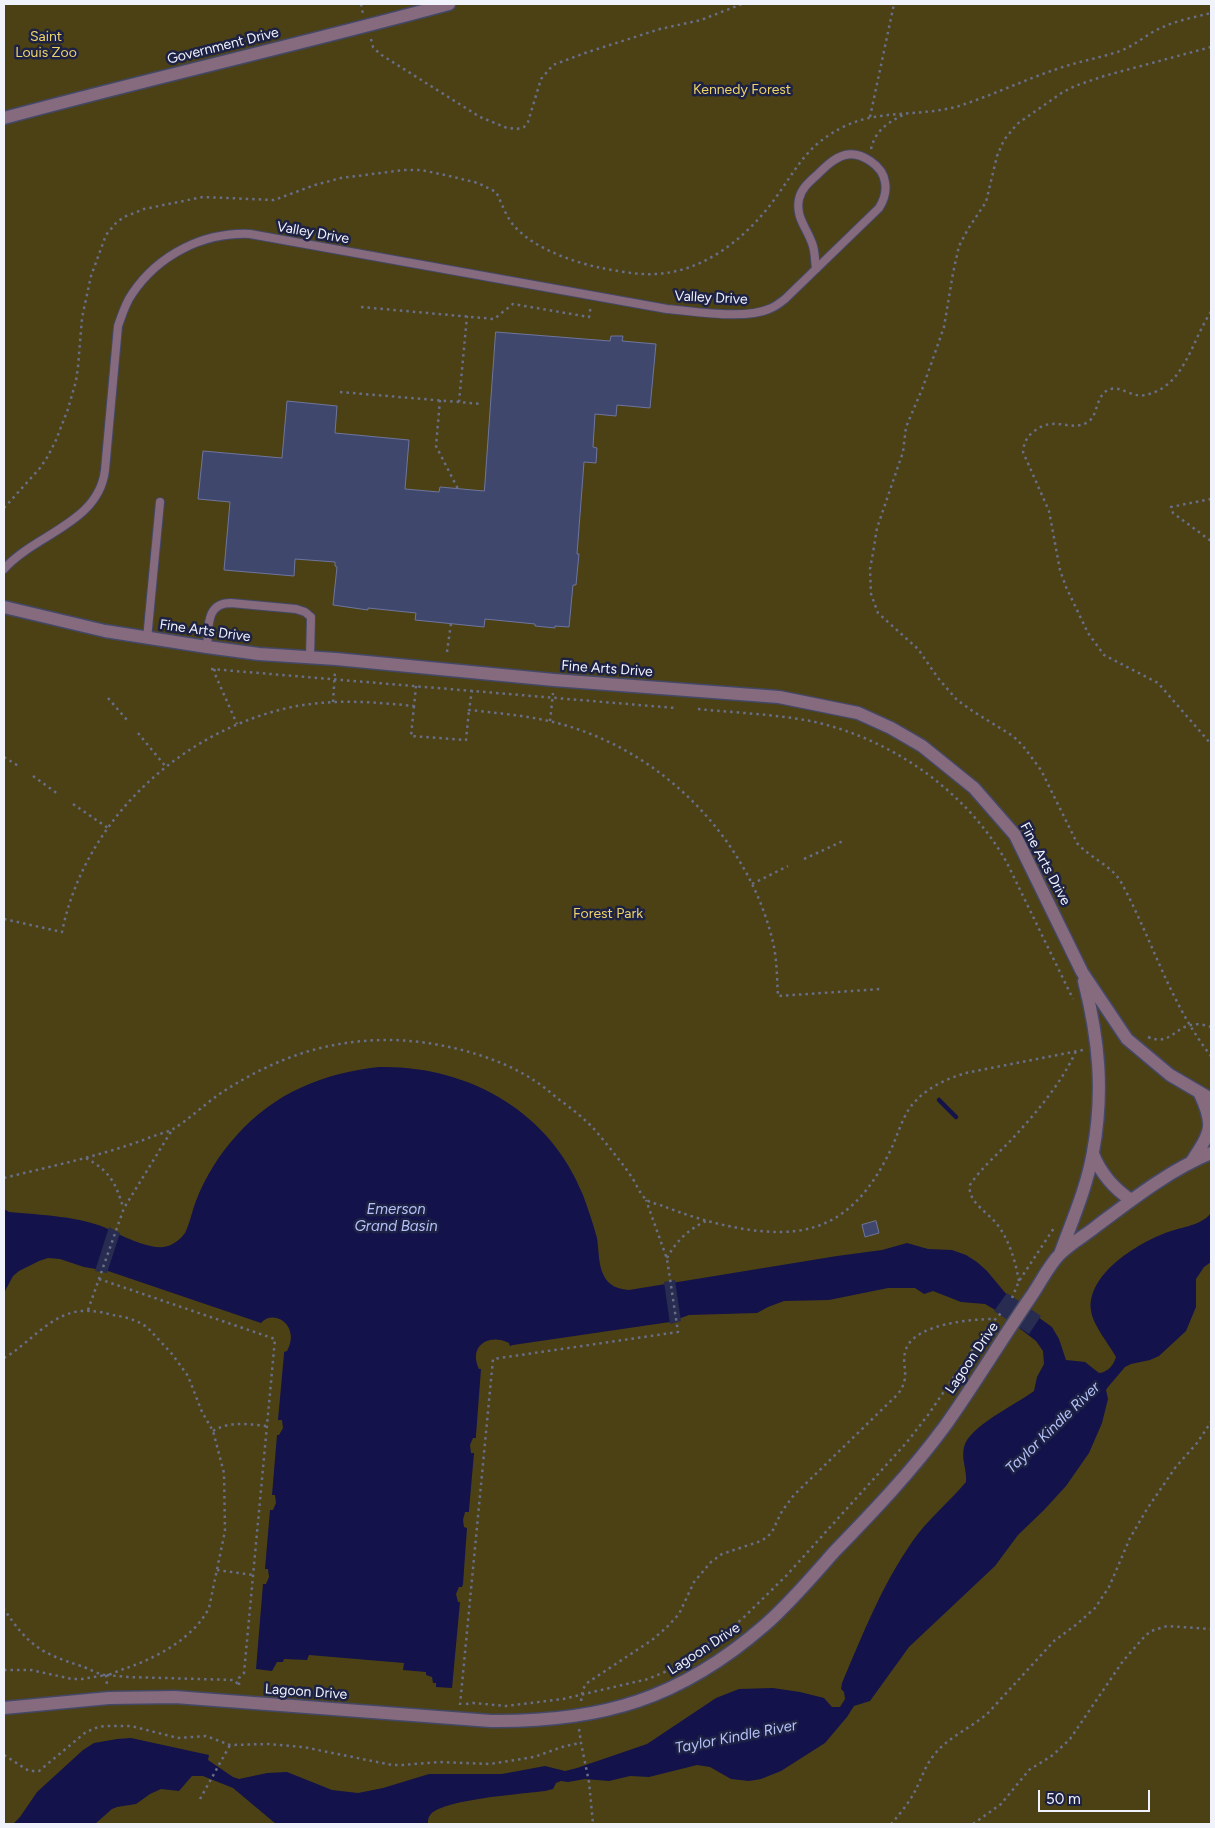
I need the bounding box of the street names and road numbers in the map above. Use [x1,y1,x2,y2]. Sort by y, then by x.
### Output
street label: Government Drive [165,24,281,68]
street label: Valley Drive [276,218,350,248]
street label: Valley Drive [674,288,748,308]
street label: Fine Arts Drive [158,616,252,646]
street label: Fine Arts Drive [561,657,653,681]
street label: Fine Arts Drive [1016,820,1074,908]
street label: Lagoon Drive [942,1319,1002,1397]
street label: Lagoon Drive [665,1619,743,1679]
street label: Lagoon Drive [264,1681,348,1703]

